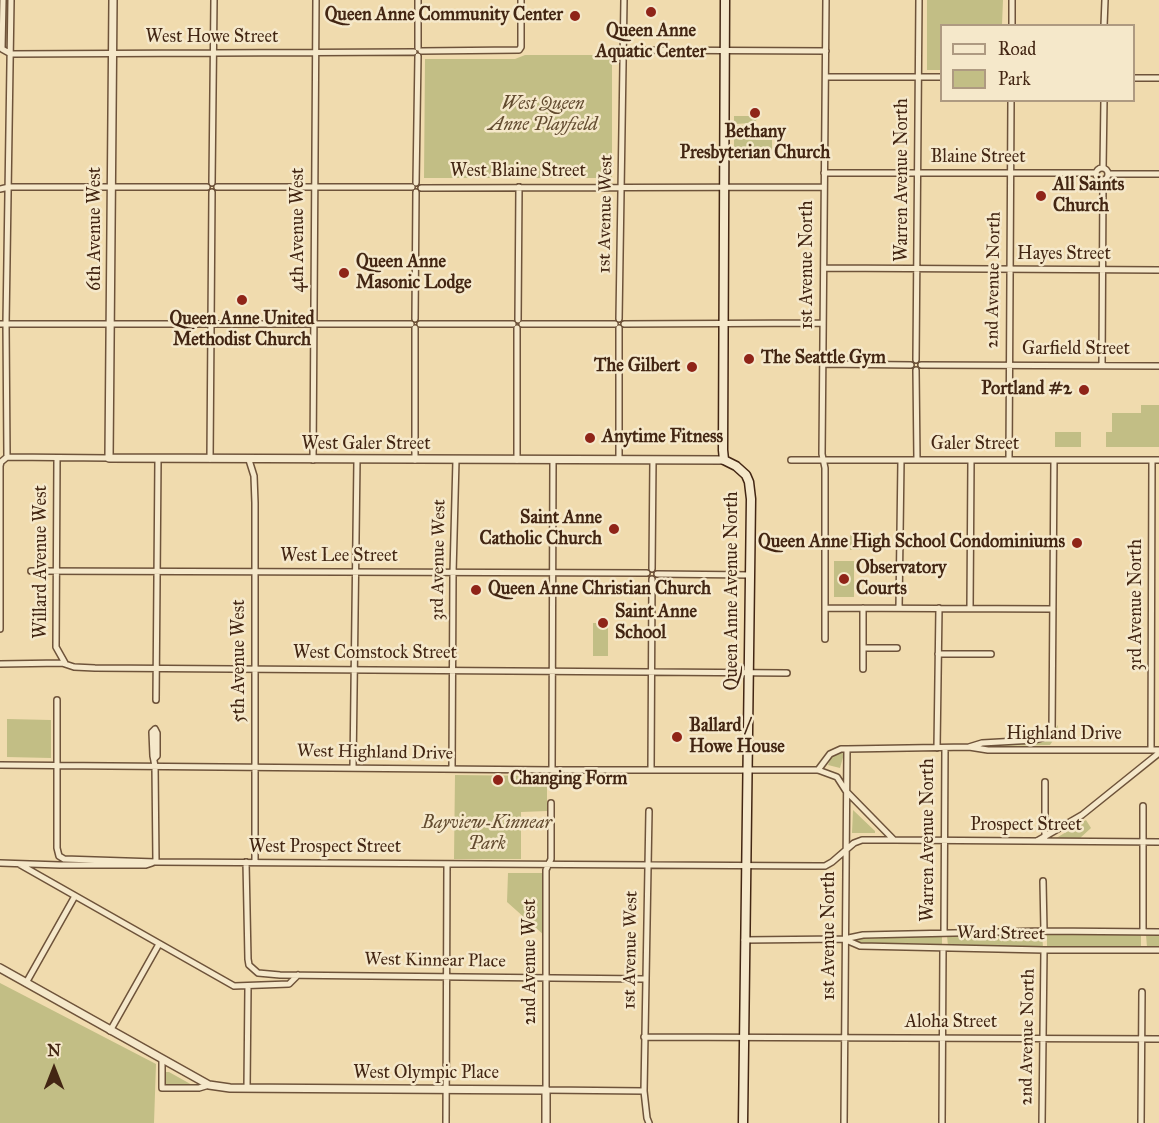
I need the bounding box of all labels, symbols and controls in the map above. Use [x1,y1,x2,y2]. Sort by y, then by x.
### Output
place label: Queen Anne Community Center [325,5,563,27]
marker: Queen Anne Aquatic Center [644,5,658,19]
marker: Queen Anne Community Center [568,9,582,23]
place label: Queen Anne Aquatic Center [596,21,706,63]
legend [940,24,1135,102]
street label: West Howe Street [146,27,278,49]
text: Road [998,38,1036,60]
text: Park [998,68,1031,90]
park label: West Queen Anne Playfield [488,94,598,136]
street label: Warren Avenue North [892,98,914,262]
marker: Bethany Presbyterian Church [748,106,762,120]
place label: Bethany Presbyterian Church [680,122,830,164]
street label: Blaine Street [930,147,1026,169]
street label: 1st Avenue West [594,155,618,273]
street label: West Blaine Street [450,161,586,183]
street label: 6th Avenue West [85,167,107,291]
street label: 4th Avenue West [288,168,310,292]
place label: All Saints Church [1053,175,1124,218]
marker: All Saints Church [1034,189,1048,203]
street label: 1st Avenue North [797,200,819,330]
street label: 2nd Avenue North [982,211,1006,349]
street label: Hayes Street [1017,244,1111,266]
place label: Queen Anne Masonic Lodge [356,252,471,294]
marker: Queen Anne Masonic Lodge [337,266,351,280]
marker: Queen Anne United Methodist Church [235,293,249,307]
place label: Queen Anne United Methodist Church [169,309,315,352]
street label: Garfield Street [1022,339,1130,361]
place label: The Seattle Gym [761,348,886,370]
marker: The Seattle Gym [742,352,756,366]
place label: The Gilbert [594,356,680,378]
marker: The Gilbert [685,360,699,374]
place label: Portland #2 [981,379,1072,401]
marker: Portland #2 [1077,383,1091,397]
place label: Anytime Fitness [602,427,723,449]
marker: Anytime Fitness [583,431,597,445]
street label: West Galer Street [301,434,431,456]
street label: Galer Street [931,434,1019,456]
street label: Willard Avenue West [31,485,53,639]
street label: Queen Anne Avenue North [722,491,744,691]
street label: 3rd Avenue West [427,499,451,621]
place label: Saint Anne Catholic Church [479,508,602,550]
marker: Saint Anne Catholic Church [607,522,621,536]
place label: Queen Anne High School Condominiums [758,532,1065,554]
marker: Queen Anne High School Condominiums [1070,536,1084,550]
street label: 3rd Avenue North [1126,539,1148,671]
street label: West Lee Street [280,546,398,568]
place label: Observatory Courts [856,558,946,600]
marker: Observatory Courts [837,572,851,586]
place label: Queen Anne Christian Church [488,579,711,601]
marker: Queen Anne Christian Church [469,583,483,597]
street label: 5th Avenue West [229,599,251,723]
place label: Saint Anne School [615,602,697,644]
marker: Saint Anne School [596,616,610,630]
street label: West Comstock Street [293,643,457,665]
place label: Ballard / Howe House [689,716,785,758]
street label: Highland Drive [1006,724,1122,746]
marker: Ballard / Howe House [670,730,684,744]
street label: West Highland Drive [297,741,453,765]
street label: Warren Avenue North [918,758,940,922]
place label: Changing Form [510,769,627,791]
marker: Changing Form [491,773,505,787]
park label: Bayview-Kinnear Park [422,813,552,856]
street label: Prospect Street [970,815,1082,837]
street label: West Prospect Street [249,837,401,859]
street label: 1st Avenue North [819,871,841,1001]
street label: 1st Avenue West [619,891,643,1009]
street label: 2nd Avenue West [520,899,542,1025]
street label: Ward Street [957,922,1045,946]
street label: West Kinnear Place [364,949,506,973]
street label: 2nd Avenue North [1016,968,1040,1106]
street label: Aloha Street [905,1012,997,1034]
north arrow [24,1039,84,1099]
text: N [47,1041,61,1060]
street label: West Olympic Place [353,1063,499,1085]

